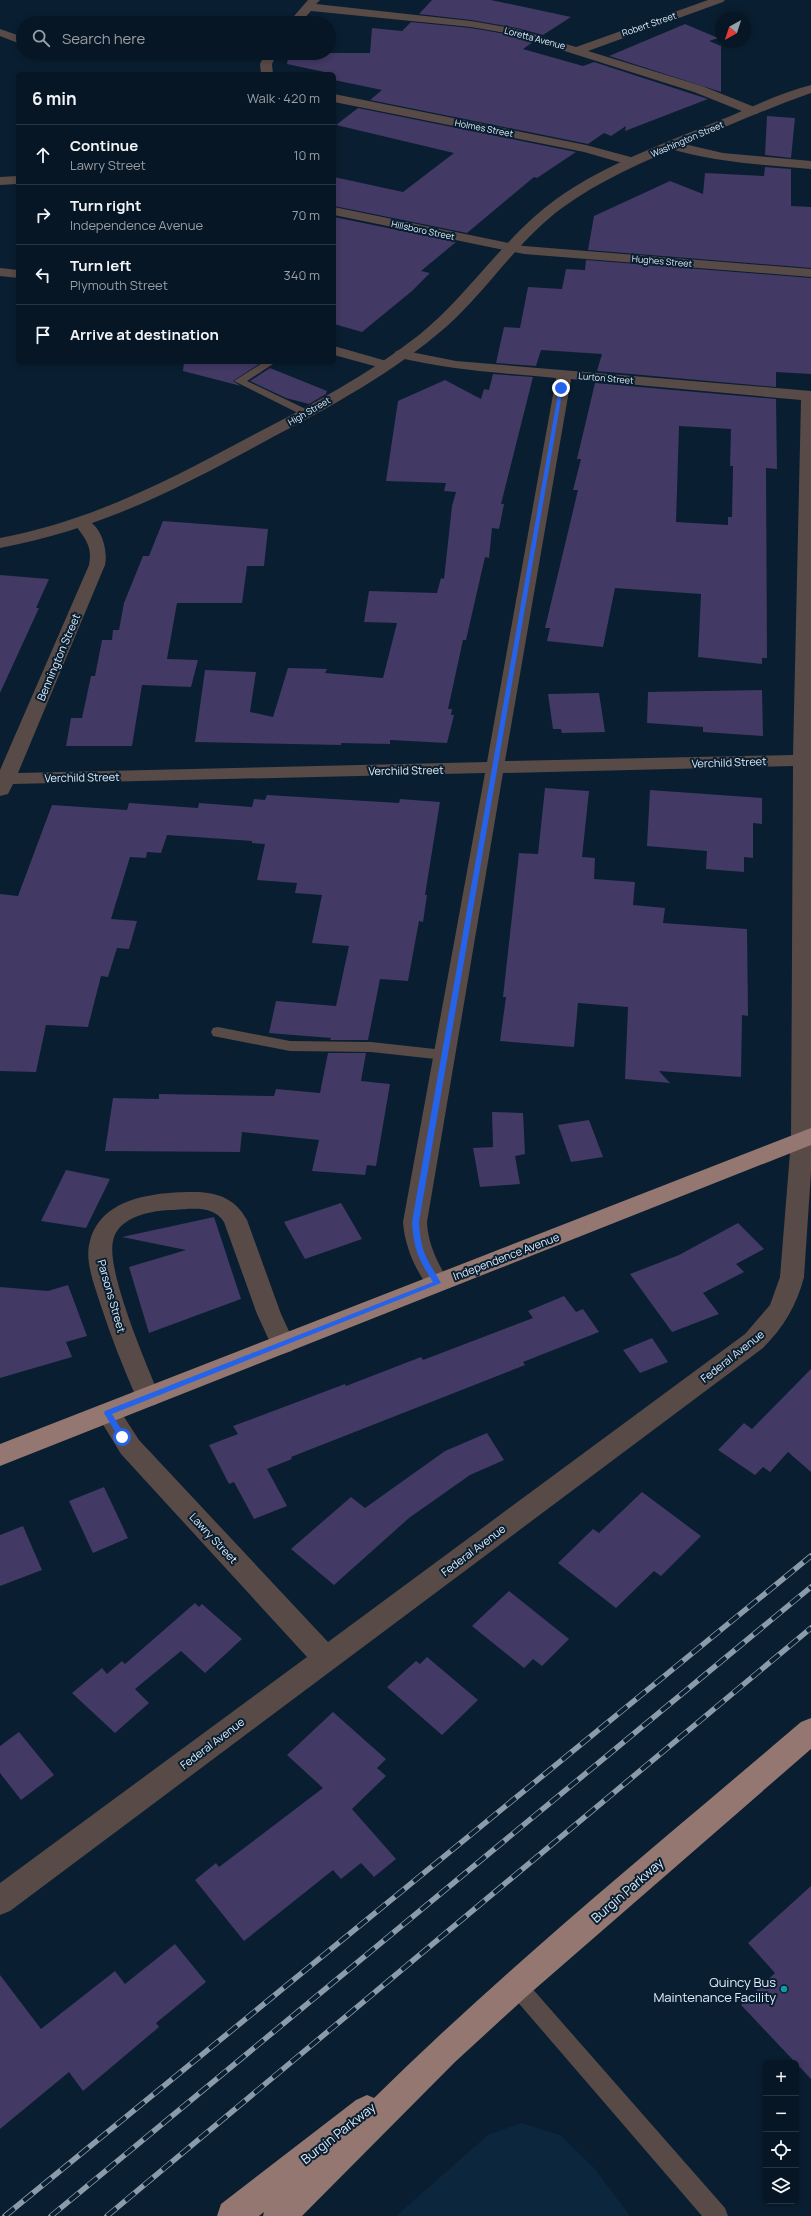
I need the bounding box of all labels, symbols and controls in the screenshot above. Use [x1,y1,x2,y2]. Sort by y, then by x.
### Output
street label: Robert Street [620,9,678,39]
north arrow [715,12,751,48]
search box [16,16,336,60]
street label: Loretta Avenue [503,24,567,52]
icon: search [30,27,52,49]
text: Search here [62,28,145,49]
text: 6 min [32,87,77,110]
text: Walk · 420 m [247,89,320,107]
street label: Holmes Street [454,116,515,140]
street label: Washington Street [648,118,726,160]
text: Continue [70,135,138,156]
icon: ahead [32,144,54,166]
text: 10 m [293,146,320,164]
text: Lawry Street [70,156,146,174]
text: Turn right [70,195,141,216]
icon: right [32,204,54,226]
text: 70 m [292,206,320,224]
text: Independence Avenue [70,216,203,234]
street label: Hillsboro Street [390,217,456,243]
street label: Hughes Street [631,252,693,270]
text: Turn left [70,255,132,276]
icon: left [32,264,54,286]
text: 340 m [284,266,320,284]
text: Plymouth Street [70,276,168,294]
icon: arrive [32,324,54,346]
text: Arrive at destination [70,324,219,345]
street label: Lurton Street [578,369,635,387]
route end [552,379,570,397]
street label: High Street [285,393,333,428]
street label: Bennington Street [33,611,83,703]
street label: Verchild Street [691,753,767,771]
street label: Verchild Street [368,762,444,778]
street label: Verchild Street [44,769,120,785]
street label: Independence Avenue [451,1229,562,1283]
street label: Parsons Street [94,1258,130,1334]
street label: Federal Avenue [697,1326,767,1386]
route start [113,1428,131,1446]
street label: Lawry Street [187,1509,241,1567]
street label: Federal Avenue [438,1520,509,1579]
street label: Federal Avenue [177,1713,248,1772]
street label: Burgin Parkway [587,1853,667,1926]
place label: Quincy Bus Maintenance Facility [653,1973,776,2006]
marker: Quincy Bus Maintenance Facility [779,1984,789,1994]
map controls [763,2060,799,2204]
button: + [763,2060,799,2096]
button: − [763,2096,799,2132]
street label: Burgin Parkway [297,2098,379,2168]
button: locate [763,2132,799,2168]
button: layers [763,2168,799,2204]

